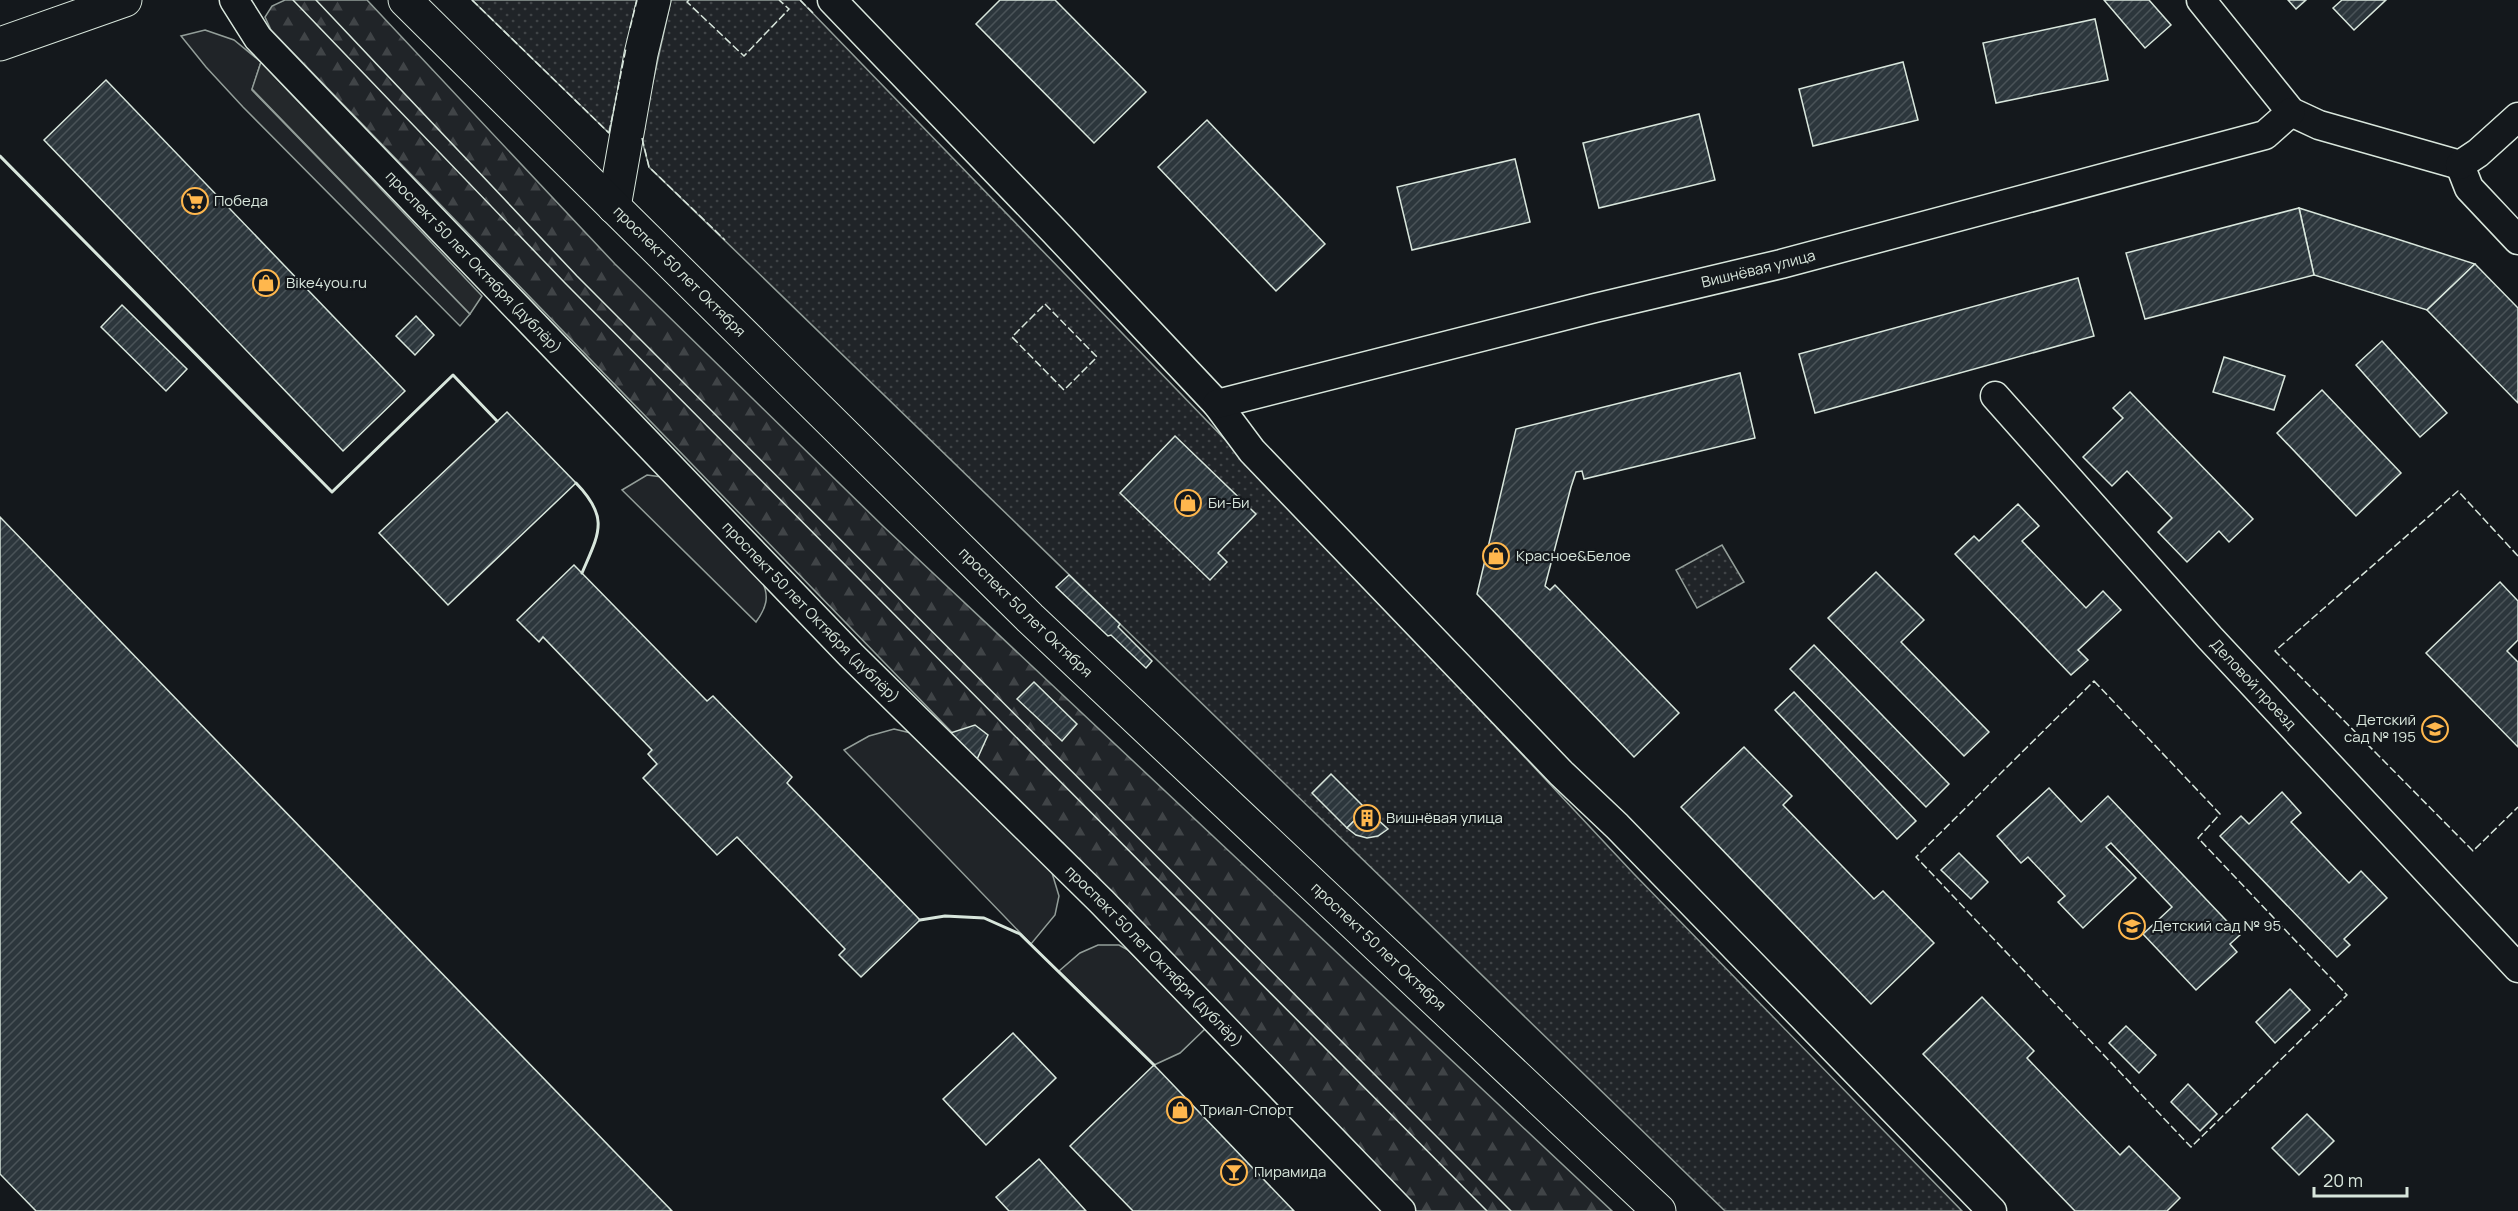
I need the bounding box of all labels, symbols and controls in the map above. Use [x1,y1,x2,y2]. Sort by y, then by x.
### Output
street label: проспект 50 лет Октября (дублёр) [381,166,567,358]
supermarket icon: Победа [180,186,210,216]
place label: Победа [214,190,268,211]
street label: проспект 50 лет Октября [609,201,751,341]
street label: Вишнёвая улица [1699,244,1818,293]
shop icon: Bike4you.ru [251,268,281,298]
place label: Bike4you.ru [286,272,367,293]
shop icon: Би-Би [1173,488,1203,518]
place label: Би-Би [1208,492,1250,513]
street label: проспект 50 лет Октября (дублёр) [718,516,904,707]
shop icon: Красное&Белое [1481,541,1511,571]
street label: проспект 50 лет Октября [955,542,1097,682]
place label: Красное&Белое [1516,545,1631,566]
street label: Деловой проезд [2206,634,2301,734]
place label: Детский сад № 195 [2344,709,2416,747]
school or university icon: Детский сад № 195 [2420,714,2450,744]
building icon: Вишнёвая улица [1352,803,1382,833]
place label: Вишнёвая улица [1386,807,1503,828]
street label: проспект 50 лет Октября (дублёр) [1061,861,1248,1051]
street label: проспект 50 лет Октября [1307,877,1451,1015]
school or university icon: Детский сад № 95 [2117,911,2147,941]
place label: Детский сад № 95 [2152,915,2281,936]
shop icon: Триал-Спорт [1165,1095,1195,1125]
place label: Триал-Спорт [1200,1099,1294,1120]
bar icon: Пирамида [1219,1157,1249,1187]
scale bar [2314,1160,2407,1198]
place label: Пирамида [1254,1161,1326,1182]
text: 20 m [2323,1168,2363,1192]

